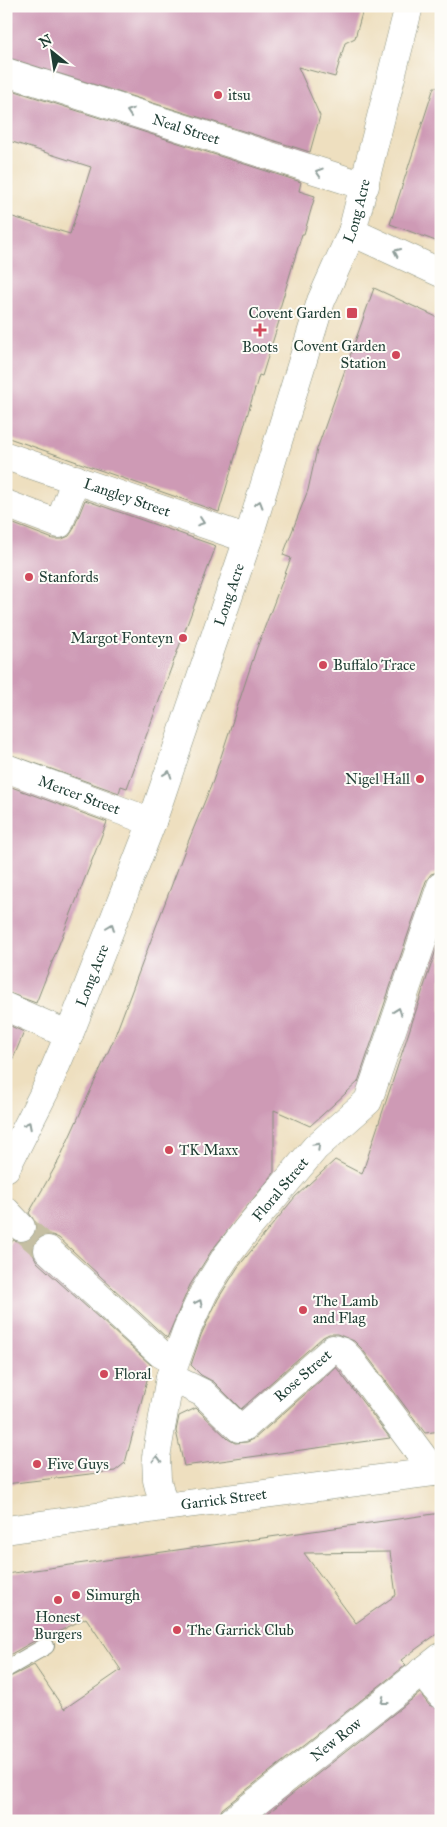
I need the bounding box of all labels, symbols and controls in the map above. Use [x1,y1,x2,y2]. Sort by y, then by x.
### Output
north arrow [28,28,78,78]
text: N [36,31,55,52]
place label: itsu [228,86,251,104]
marker: itsu [212,89,224,101]
one-way arrow [127,108,135,118]
street label: Neal Street [150,110,223,149]
one-way arrow [315,167,323,177]
street label: Long Acre [339,177,374,246]
one-way arrow [393,248,402,259]
place label: Covent Garden [249,304,341,322]
marker: Covent Garden [345,306,359,320]
marker: Boots [254,324,266,336]
place label: Covent Garden Station [294,337,386,372]
place label: Boots [242,338,278,356]
marker: Covent Garden Station [390,349,402,361]
street label: Langley Street [81,474,173,521]
one-way arrow [253,501,263,509]
one-way arrow [197,517,205,527]
street label: Long Acre [210,561,248,628]
place label: Stanfords [39,568,99,586]
marker: Stanfords [23,571,35,583]
place label: Margot Fonteyn [71,629,173,647]
marker: Margot Fonteyn [177,632,189,644]
place label: Buffalo Trace [333,656,416,674]
marker: Buffalo Trace [317,659,329,671]
place label: Nigel Hall [345,770,411,788]
one-way arrow [162,771,172,779]
street label: Mercer Street [36,772,123,819]
marker: Nigel Hall [414,773,426,785]
one-way arrow [105,923,115,931]
street label: Long Acre [72,942,112,1009]
one-way arrow [392,1007,402,1015]
one-way arrow [22,1121,32,1130]
place label: TK Maxx [179,1141,239,1159]
one-way arrow [312,1143,321,1152]
marker: TK Maxx [163,1144,175,1156]
street label: Floral Street [248,1153,313,1225]
place label: The Lamb and Flag [313,1292,378,1327]
one-way arrow [193,1299,203,1308]
marker: The Lamb and Flag [297,1304,309,1316]
street label: Rose Street [270,1345,336,1406]
place label: Floral [114,1365,152,1383]
marker: Floral [98,1368,110,1380]
one-way arrow [152,1454,162,1462]
place label: Five Guys [47,1455,109,1473]
marker: Five Guys [31,1458,43,1470]
street label: Garrick Street [180,1485,269,1514]
place label: Simurgh [86,1586,141,1604]
marker: Simurgh [70,1589,82,1601]
marker: Honest Burgers [52,1594,64,1606]
place label: Honest Burgers [34,1608,82,1643]
place label: The Garrick Club [187,1621,294,1639]
marker: The Garrick Club [171,1624,183,1636]
one-way arrow [380,1696,389,1705]
street label: New Row [307,1714,365,1765]

